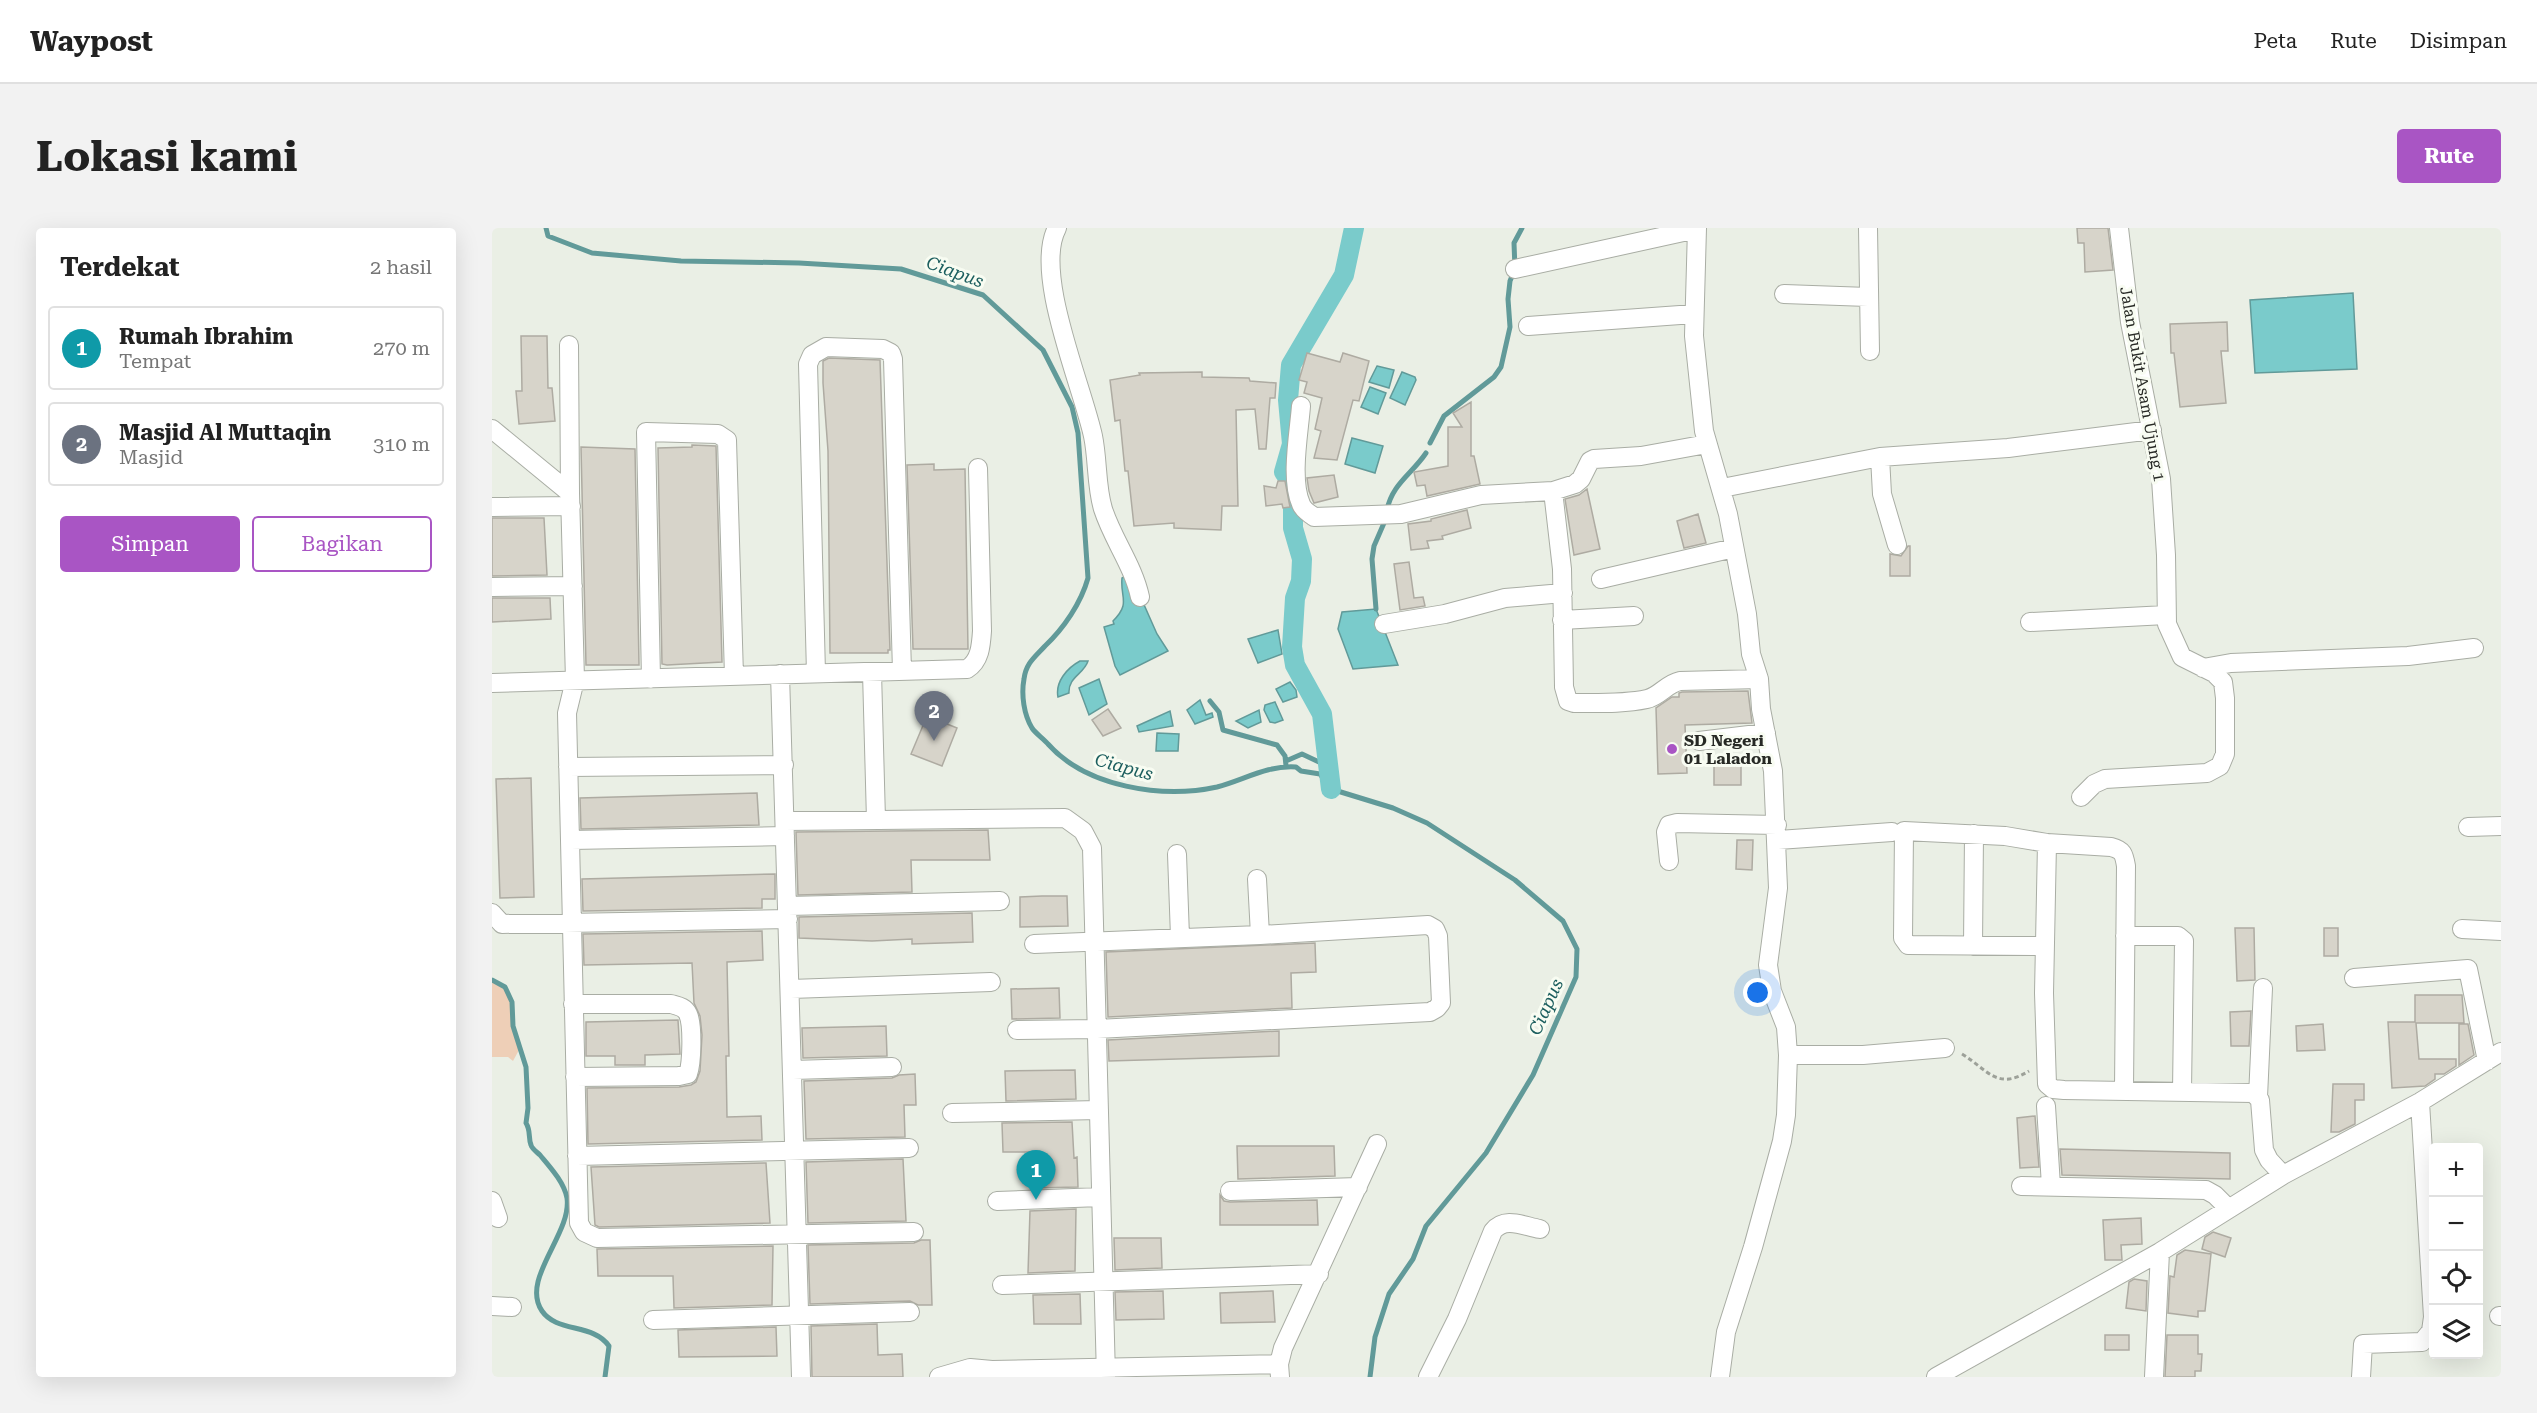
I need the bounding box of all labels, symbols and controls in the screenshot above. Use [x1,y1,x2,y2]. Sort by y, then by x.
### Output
text: Waypost [30,25,153,58]
text: Peta [2254,29,2297,53]
text: Rute [2330,29,2377,53]
text: Disimpan [2410,29,2507,53]
button: Rute [2397,129,2501,183]
text: Lokasi kami [36,132,297,181]
water label: Ciapus [924,251,987,292]
text: Terdekat [60,252,180,282]
text: 2 hasil [370,255,432,279]
street label: Jalan Bukit Asam Ujung 1 [2116,285,2169,483]
text: Rumah Ibrahim [119,324,293,349]
text: 1 [76,336,87,360]
text: 270 m [373,336,430,360]
text: Tempat [119,349,191,373]
text: Masjid Al Muttaqin [119,420,331,445]
text: 2 [76,432,87,456]
text: 310 m [373,432,430,456]
text: Masjid [119,445,183,469]
button: Simpan [60,516,240,572]
button: Bagikan [252,516,432,572]
pin: 2 [914,692,954,741]
place label: SD Negeri 01 Laladon [1684,731,1772,768]
marker: SD Negeri 01 Laladon [1665,742,1679,756]
water label: Ciapus [1093,749,1156,784]
water label: Ciapus [1524,975,1567,1038]
your location [1743,978,1772,1007]
map controls [2429,1143,2483,1359]
button: + [2429,1143,2483,1197]
pin: 1 [1016,1150,1056,1200]
button: − [2429,1197,2483,1251]
button: locate [2429,1251,2483,1305]
button: layers [2429,1305,2483,1359]

